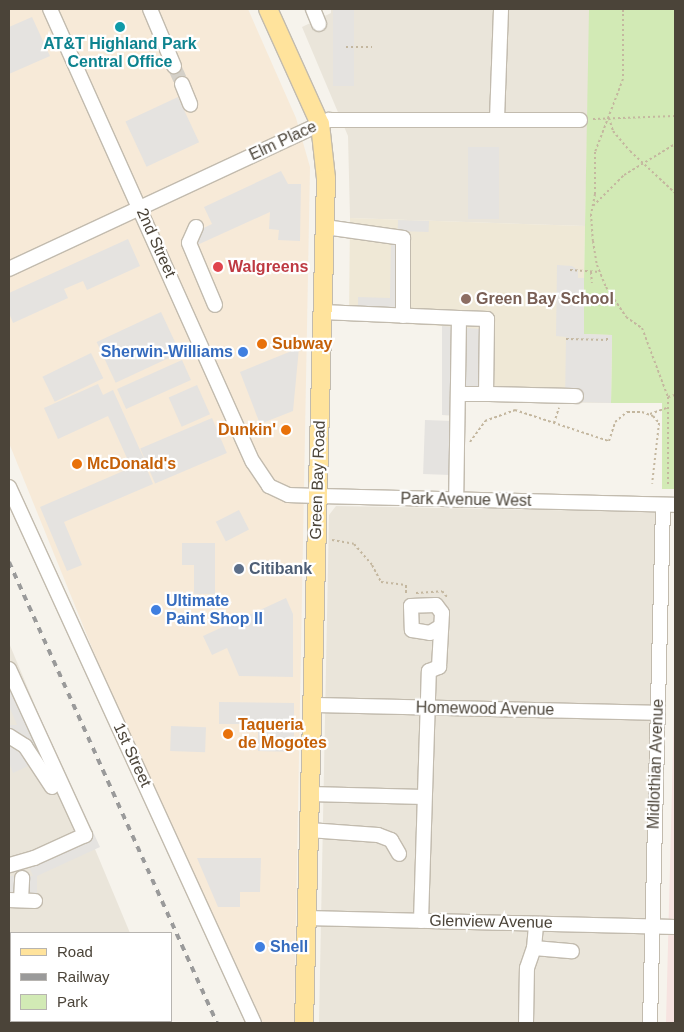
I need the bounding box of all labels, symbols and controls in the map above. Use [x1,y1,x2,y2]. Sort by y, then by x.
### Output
marker: AT&T Highland Park Central Office [114,21,126,33]
place label: AT&T Highland Park Central Office [43,34,197,72]
street label: Elm Place [246,117,320,165]
street label: 2nd Street [132,205,180,281]
place label: Walgreens [228,257,308,277]
marker: Walgreens [212,261,224,273]
place label: Green Bay School [476,289,614,309]
marker: Green Bay School [460,293,472,305]
place label: Subway [272,334,332,354]
marker: Subway [256,338,268,350]
place label: Sherwin-Williams [101,342,233,362]
marker: Sherwin-Williams [237,346,249,358]
place label: Dunkin' [218,420,276,440]
street label: Green Bay Road [306,420,330,540]
marker: Dunkin' [280,424,292,436]
place label: McDonald's [87,454,176,474]
marker: McDonald's [71,458,83,470]
street label: Park Avenue West [400,489,532,511]
place label: Citibank [249,559,312,579]
marker: Citibank [233,563,245,575]
place label: Ultimate Paint Shop II [166,591,263,629]
marker: Ultimate Paint Shop II [150,604,162,616]
street label: Homewood Avenue [415,698,555,720]
street label: Midlothian Avenue [644,698,668,830]
place label: Taqueria de Mogotes [238,715,327,753]
street label: 1st Street [109,720,155,790]
marker: Taqueria de Mogotes [222,728,234,740]
street label: Glenview Avenue [429,911,553,933]
legend [10,932,172,1022]
place label: Shell [270,937,308,957]
marker: Shell [254,941,266,953]
text: Road [57,943,93,960]
text: Railway [57,968,110,985]
text: Park [57,993,88,1010]

